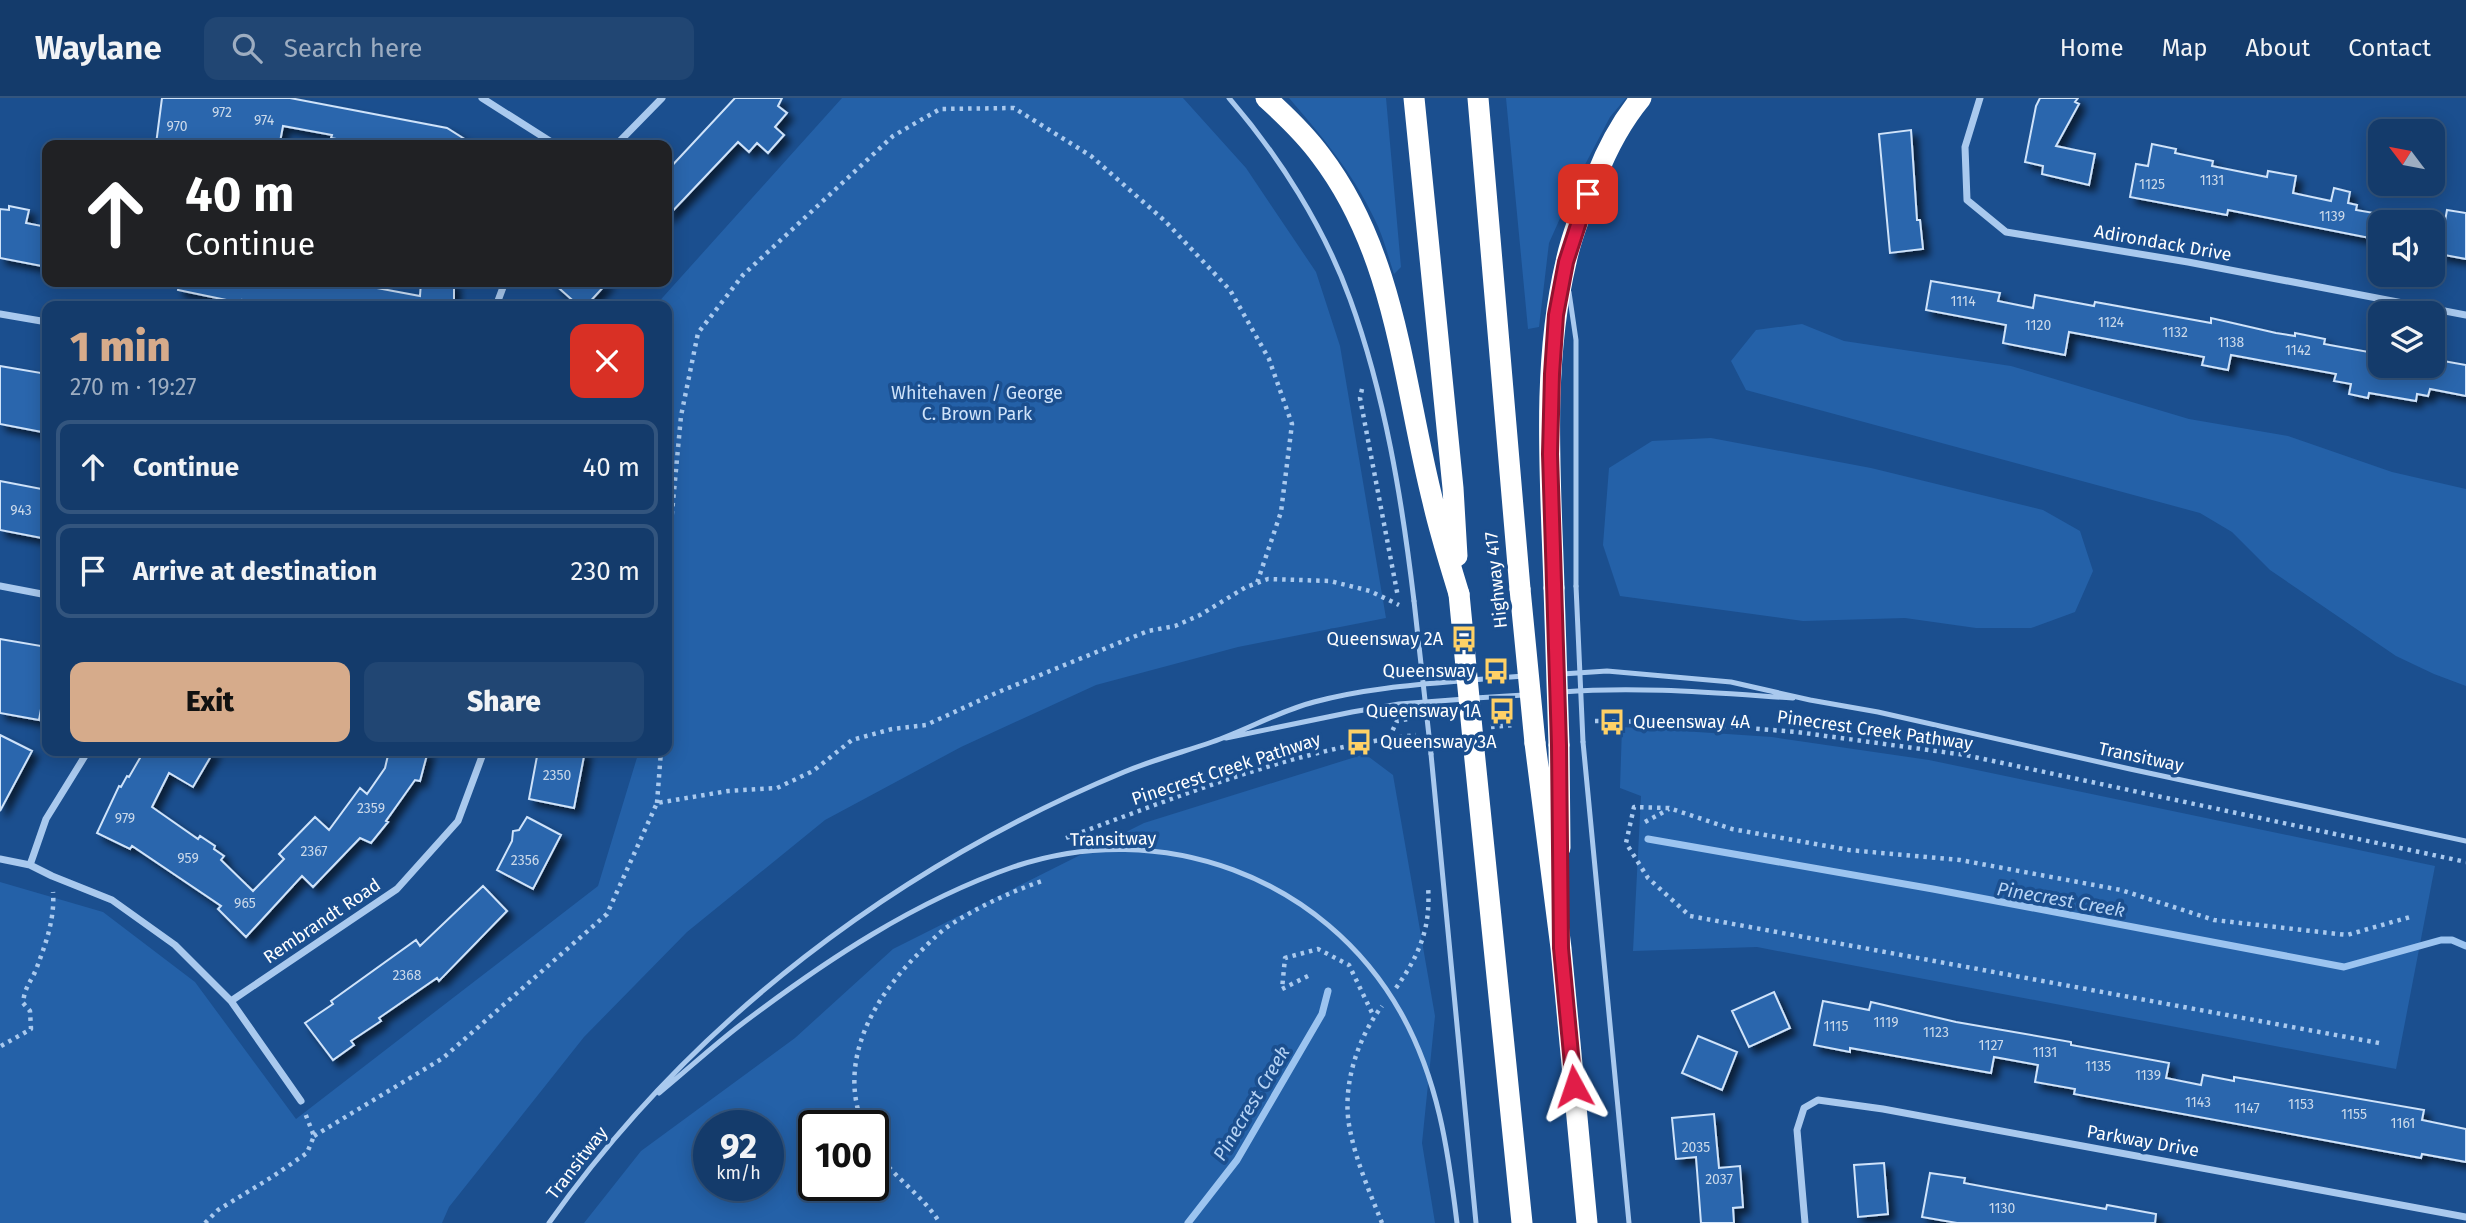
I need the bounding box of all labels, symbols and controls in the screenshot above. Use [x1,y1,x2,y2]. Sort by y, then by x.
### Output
search box [204,17,694,80]
text: Waylane [35,28,162,68]
icon: search [228,29,266,67]
text: Search here [284,33,423,64]
text: Home [2060,34,2124,62]
text: Map [2162,34,2208,62]
text: About [2246,34,2310,62]
text: Contact [2348,34,2431,62]
house number: 972 [212,104,232,121]
house number: 974 [254,112,275,129]
house number: 970 [167,118,188,135]
north arrow [2368,119,2445,196]
map controls [2368,119,2445,378]
pin [1558,164,1618,224]
text: 40 m [185,165,294,224]
icon: ahead [70,168,161,259]
house number: 1131 [2200,172,2224,189]
icon: arrive [1569,175,1607,213]
house number: 1125 [2139,176,2165,193]
house number: 1139 [2319,208,2345,225]
button: sound [2368,210,2445,287]
street label: Adirondack Drive [2093,220,2233,266]
text: Continue [185,225,315,263]
house number: 1114 [1950,293,1976,310]
button: layers [2368,301,2445,378]
house number: 1124 [2098,314,2125,331]
house number: 1120 [2025,317,2052,334]
text: 1 min [70,322,171,372]
button: close [570,324,644,398]
house number: 1132 [2162,324,2188,341]
house number: 1138 [2218,334,2245,351]
house number: 1142 [2285,342,2311,359]
text: 270 m · 19:27 [70,373,196,401]
park label: Whitehaven / George C. Brown Park [891,382,1063,425]
icon: ahead [74,448,112,486]
text: Continue [133,452,239,483]
text: 40 m [582,452,640,483]
house number: 943 [10,502,32,519]
street label: Highway 417 [1480,530,1512,630]
icon: arrive [74,552,112,590]
text: Arrive at destination [133,556,377,587]
text: 230 m [571,556,640,587]
bus stop icon: Queensway 2A [1449,624,1479,654]
place label: Queensway 2A [1327,628,1444,650]
bus stop icon: Queensway [1481,656,1511,686]
place label: Queensway [1383,660,1475,682]
button: Exit [70,662,350,742]
button: Share [364,662,644,742]
bus stop icon: Queensway 1A [1487,696,1517,726]
place label: Queensway 1A [1366,700,1482,722]
street label: Pinecrest Creek Pathway [1776,705,1975,755]
bus stop icon: Queensway 4A [1597,707,1627,737]
place label: Queensway 4A [1633,711,1751,733]
bus stop icon: Queensway 3A [1344,727,1374,757]
street label: Pinecrest Creek Pathway [1129,728,1323,810]
place label: Queensway 3A [1380,731,1497,753]
street label: Transitway [2096,737,2186,777]
house number: 2350 [543,767,572,784]
house number: 2359 [357,800,385,817]
house number: 979 [115,810,135,827]
street label: Transitway [1070,827,1157,851]
house number: 2367 [300,843,328,860]
house number: 959 [177,850,199,867]
house number: 2356 [511,852,539,869]
street label: Rembrandt Road [259,874,385,968]
water label: Pinecrest Creek [1995,877,2127,922]
house number: 965 [234,895,256,912]
house number: 2368 [392,967,422,984]
house number: 1119 [1873,1014,1899,1031]
house number: 1115 [1824,1018,1848,1035]
house number: 1123 [1923,1024,1949,1041]
house number: 1127 [1979,1037,2003,1054]
water label: Pinecrest Creek [1208,1042,1295,1165]
house number: 1131 [2033,1044,2057,1061]
position arrow [1537,1049,1611,1123]
house number: 1135 [2085,1058,2111,1075]
house number: 1139 [2135,1067,2161,1084]
house number: 1143 [2185,1094,2211,1111]
house number: 1153 [2288,1096,2314,1113]
house number: 1147 [2234,1100,2260,1117]
house number: 1155 [2341,1106,2367,1123]
speed limit sign: 100 [798,1110,889,1201]
house number: 1161 [2391,1115,2415,1132]
street label: Parkway Drive [2085,1120,2201,1162]
street label: Transitway [542,1122,612,1204]
text: 92 [720,1125,757,1167]
house number: 2035 [1682,1139,1710,1156]
text: km/h [716,1162,761,1184]
house number: 2037 [1705,1171,1733,1188]
house number: 1130 [1989,1200,2016,1217]

